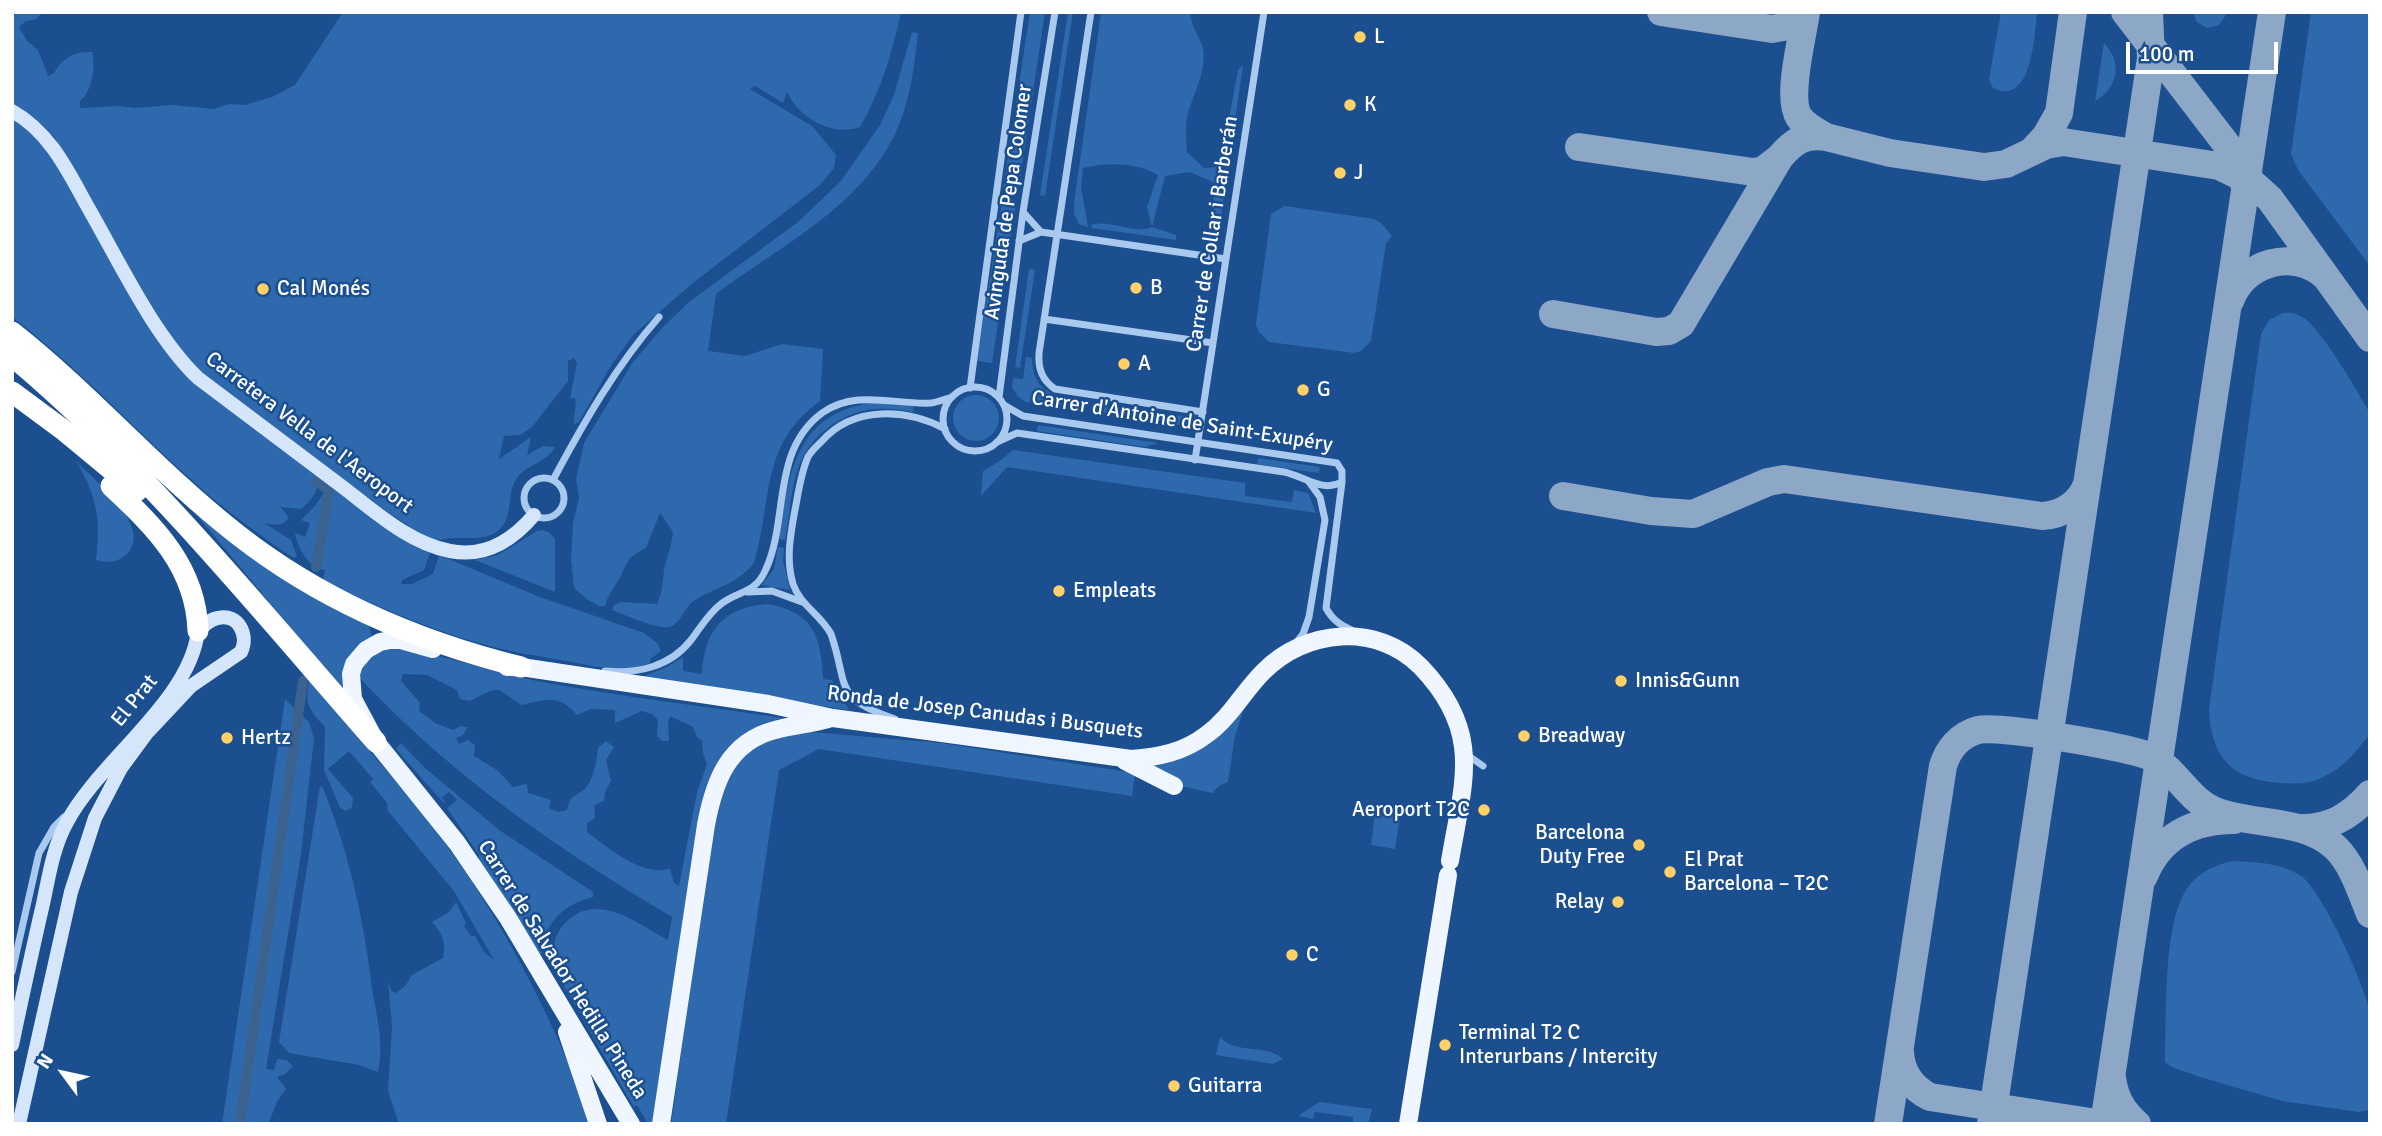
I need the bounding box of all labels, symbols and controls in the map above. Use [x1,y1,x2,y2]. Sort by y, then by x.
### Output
place label: L [1374,24,1385,50]
scale bar [2130,28,2282,72]
marker: L [1352,29,1368,45]
text: 100 m [2139,41,2194,67]
street label: Avinguda de Pepa Colomer [980,83,1038,321]
place label: K [1364,92,1377,118]
marker: K [1342,97,1358,113]
street label: Carrer de Collar i Barberán [1182,114,1244,354]
place label: J [1354,160,1363,186]
marker: J [1332,165,1348,181]
place label: B [1150,275,1163,301]
place label: Cal Monés [277,276,370,302]
marker: B [1128,280,1144,296]
marker: Cal Monés [255,281,271,297]
street label: Carretera Vella de l'Aeroport [200,347,418,519]
place label: A [1138,351,1151,377]
marker: A [1116,356,1132,372]
place label: G [1317,377,1331,403]
marker: G [1295,382,1311,398]
street label: Carrer d'Antoine de Saint-Exupéry [1030,386,1334,458]
place label: Empleats [1073,578,1156,604]
marker: Empleats [1051,583,1067,599]
place label: Innis&Gunn [1635,668,1740,694]
street label: El Prat [106,670,164,732]
marker: Innis&Gunn [1613,673,1629,689]
street label: Ronda de Josep Canudas i Busquets [826,681,1144,745]
place label: Breadway [1538,723,1625,749]
place label: Hertz [241,725,291,751]
marker: Breadway [1516,728,1532,744]
marker: Hertz [219,730,235,746]
place label: Aeroport T2C [1352,797,1470,823]
marker: Aeroport T2C [1476,802,1492,818]
place label: Barcelona Duty Free [1535,820,1625,870]
street label: Carrer de Salvador Hedilla Pineda [472,836,652,1104]
marker: Barcelona Duty Free [1631,837,1647,853]
place label: El Prat Barcelona – T2C [1684,847,1829,897]
marker: El Prat Barcelona – T2C [1662,864,1678,880]
place label: Relay [1555,889,1604,915]
marker: Relay [1610,894,1626,910]
place label: C [1306,942,1319,968]
marker: C [1284,947,1300,963]
place label: Terminal T2 C Interurbans / Intercity [1459,1020,1657,1070]
marker: Terminal T2 C Interurbans / Intercity [1437,1037,1453,1053]
north arrow [28,1038,98,1108]
text: N [32,1049,59,1074]
place label: Guitarra [1188,1073,1262,1099]
marker: Guitarra [1166,1078,1182,1094]

